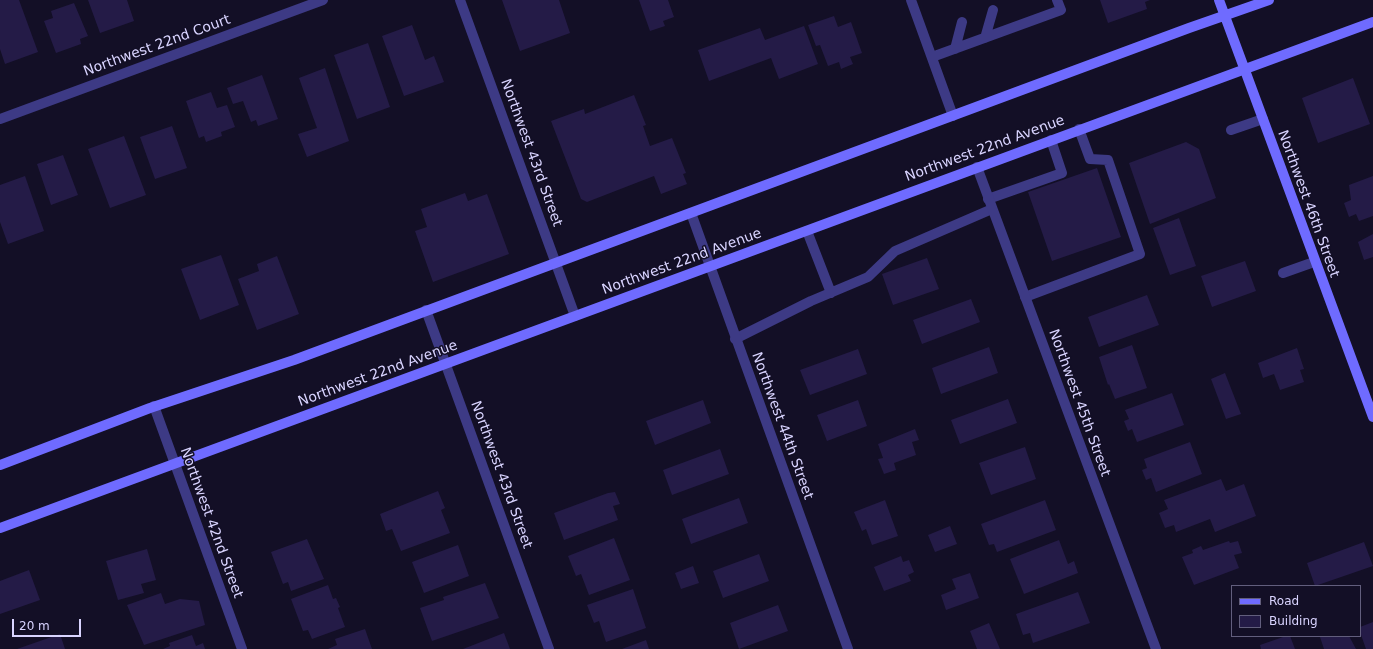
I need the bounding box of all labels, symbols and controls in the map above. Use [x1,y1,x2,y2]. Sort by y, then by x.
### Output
street label: Northwest 22nd Court [81,12,233,80]
street label: Northwest 43rd Street [496,77,566,229]
street label: Northwest 22nd Avenue [903,112,1067,186]
street label: Northwest 46th Street [1273,128,1343,280]
street label: Northwest 22nd Avenue [600,225,764,299]
street label: Northwest 45th Street [1044,327,1114,479]
street label: Northwest 22nd Avenue [296,337,460,411]
street label: Northwest 44th Street [747,350,817,502]
street label: Northwest 43rd Street [466,399,536,551]
street label: Northwest 42nd Street [176,445,246,601]
legend [1231,585,1361,637]
text: Road [1269,594,1299,608]
scale bar [14,611,83,637]
text: Building [1269,614,1318,628]
text: 20 m [19,619,50,633]

